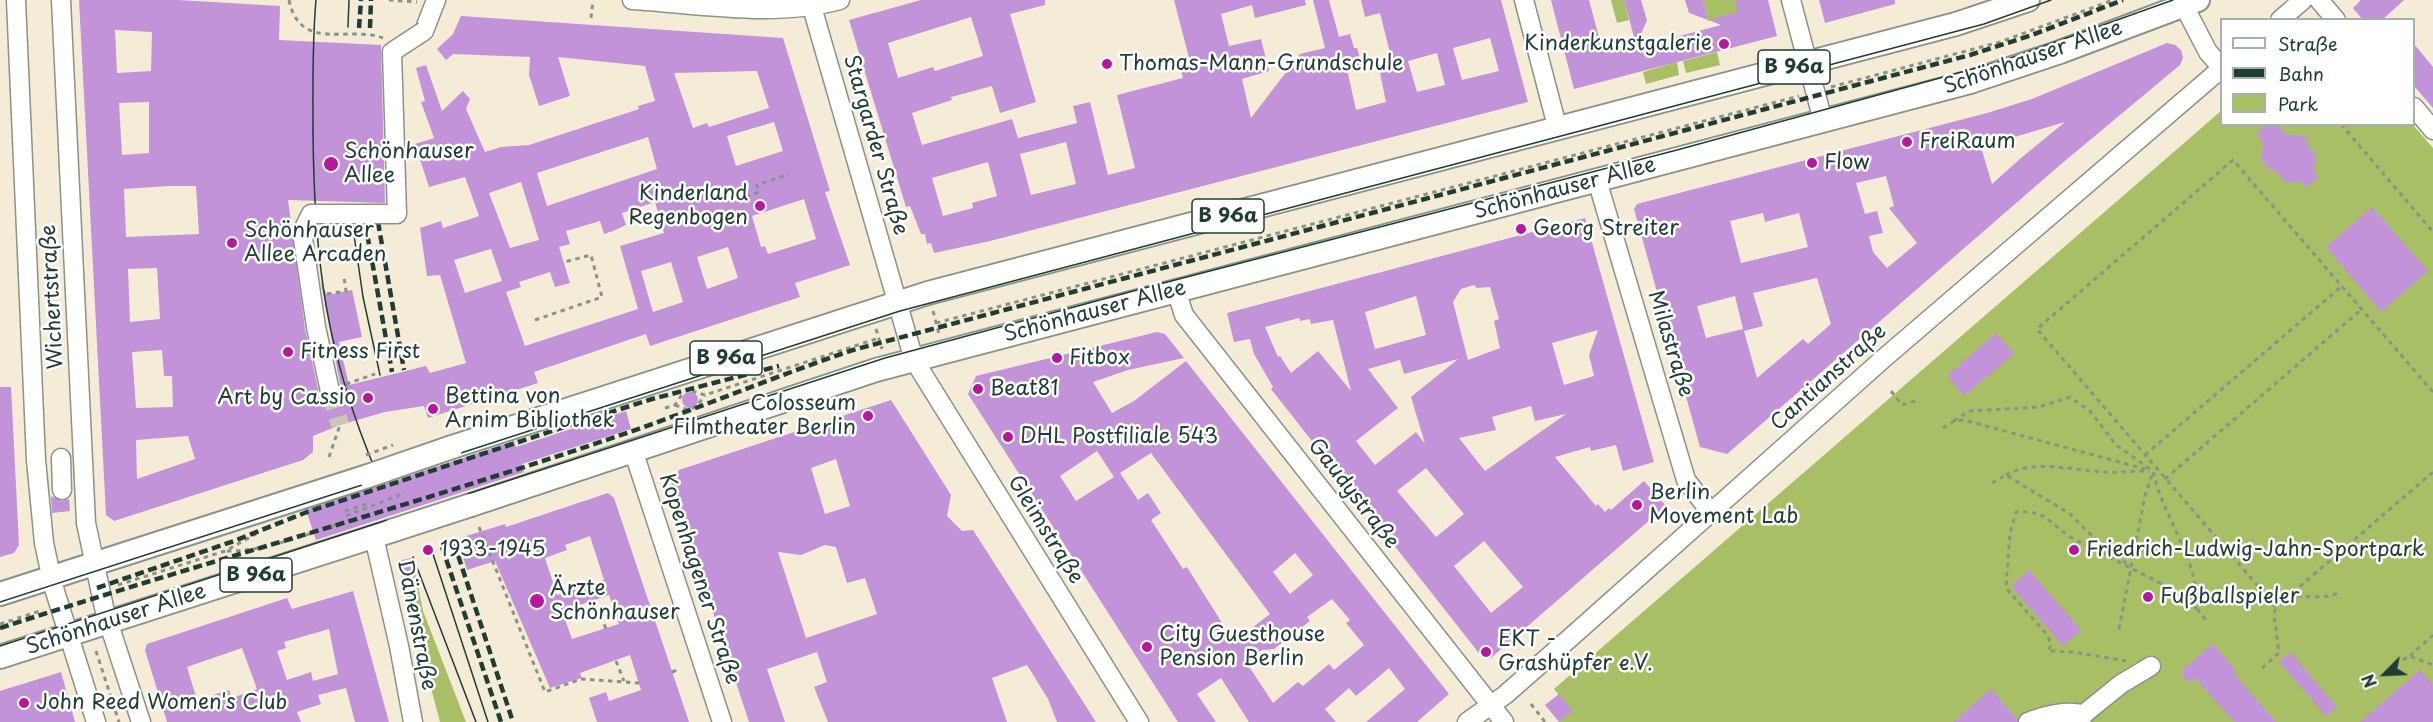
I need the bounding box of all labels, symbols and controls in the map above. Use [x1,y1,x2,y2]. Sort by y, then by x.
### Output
street label: Schönhauser Allee [1940,16,2126,100]
legend [2220,18,2415,126]
text: Straße [2278,30,2338,57]
place label: Kinderkunstgalerie [1524,31,1712,57]
marker: Kinderkunstgalerie [1717,37,1731,51]
road number: B 96a [1758,50,1830,84]
place label: Thomas-Mann-Grundschule [1119,51,1403,77]
street label: Stargarder Straße [837,52,913,238]
marker: Thomas-Mann-Grundschule [1100,57,1114,71]
text: Bahn [2278,60,2324,87]
text: Park [2278,90,2318,117]
place label: FreiRaum [1919,129,2016,155]
marker: FreiRaum [1900,135,1914,149]
place label: Schönhauser Allee [344,139,474,189]
place label: Flow [1824,150,1869,176]
street label: Schönhauser Allee [1471,153,1659,225]
marker: Schönhauser Allee [322,155,340,173]
marker: Flow [1805,156,1819,170]
place label: Kinderland Regenbogen [628,181,748,231]
marker: Kinderland Regenbogen [753,199,767,213]
road number: B 96a [1192,199,1264,233]
place label: Georg Streiter [1533,216,1679,242]
place label: Schönhauser Allee Arcaden [244,218,386,268]
marker: Georg Streiter [1514,222,1528,236]
street label: Wichertstraße [37,224,69,370]
marker: Schönhauser Allee Arcaden [225,236,239,250]
street label: Schönhauser Allee [1001,276,1189,348]
street label: Milastraße [1642,288,1698,400]
street label: Cantianstraße [1766,319,1892,437]
place label: Fitness First [300,339,420,365]
road number: B 96a [690,341,762,375]
marker: Fitness First [281,345,295,359]
place label: Fitbox [1069,345,1130,371]
marker: Fitbox [1050,351,1064,365]
place label: Beat81 [990,376,1058,402]
marker: Beat81 [971,382,985,396]
place label: Bettina von Arnim Bibliothek [445,384,615,434]
place label: Art by Cassio [218,385,356,411]
marker: Art by Cassio [361,391,375,405]
place label: Colosseum Filmtheater Berlin [673,391,856,441]
marker: Bettina von Arnim Bibliothek [426,402,440,416]
marker: Colosseum Filmtheater Berlin [861,409,875,423]
place label: DHL Postfiliale 543 [1020,424,1218,450]
marker: DHL Postfiliale 543 [1001,430,1015,444]
street label: Gaudystraße [1302,434,1404,554]
street label: Kopenhagener Straße [653,470,745,688]
street label: Gleimstraße [1002,471,1088,589]
place label: Berlin Movement Lab [1649,480,1798,530]
marker: Berlin Movement Lab [1630,498,1644,512]
place label: 1933-1945 [440,537,546,563]
place label: Friedrich-Ludwig-Jahn-Sportpark [2086,537,2425,563]
marker: 1933-1945 [421,543,435,557]
marker: Friedrich-Ludwig-Jahn-Sportpark [2067,543,2081,557]
road number: B 96a [220,558,292,592]
street label: Dänenstraße [391,558,441,692]
place label: Ärzte Schönhauser [550,576,680,626]
street label: Schönhauser Allee [23,579,209,661]
place label: Fußballspieler [2160,584,2299,610]
marker: Fußballspieler [2141,590,2155,604]
marker: Ärzte Schönhauser [528,592,546,610]
place label: City Guesthouse Pension Berlin [1159,622,1325,672]
place label: EKT - Grashüpfer e.V. [1498,627,1653,677]
marker: City Guesthouse Pension Berlin [1140,640,1154,654]
north arrow [2355,644,2415,704]
marker: EKT - Grashüpfer e.V. [1479,645,1493,659]
text: N [2355,671,2382,692]
place label: John Reed Women's Club [36,690,287,716]
marker: John Reed Women's Club [17,696,31,710]

